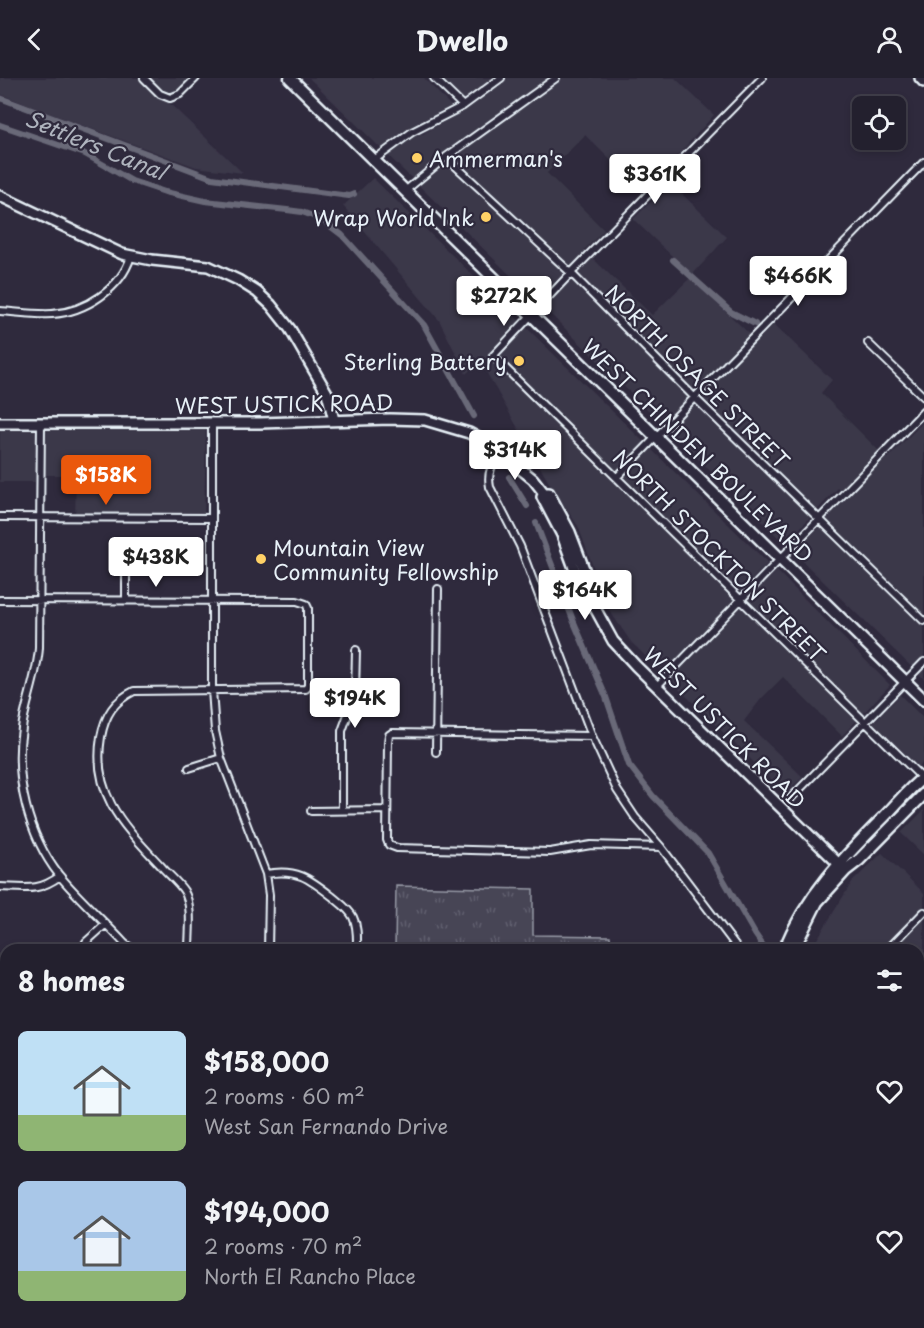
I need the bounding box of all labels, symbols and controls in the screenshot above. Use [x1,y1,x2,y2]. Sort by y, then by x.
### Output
text: Dwello [416,19,508,60]
icon: back [18,23,51,56]
icon: person [873,23,906,56]
map controls [852,96,906,150]
button: locate [852,96,906,150]
water label: Settlers Canal [21,101,174,188]
place label: Ammerman's [429,142,563,174]
marker: Ammerman's [410,151,424,165]
pin: $361K [613,154,697,205]
text: $361K [623,158,687,188]
place label: Wrap World Ink [313,201,474,233]
marker: Wrap World Ink [479,210,493,224]
pin: $466K [756,256,840,307]
text: $466K [764,260,832,290]
pin: $272K [462,276,546,327]
street label: NORTH OSAGE STREET [599,277,798,476]
text: $272K [471,280,537,310]
street label: WEST CHINDEN BOULEVARD [575,331,821,569]
place label: Sterling Battery [344,345,507,377]
marker: Sterling Battery [512,354,526,368]
street label: WEST USTICK ROAD [175,385,393,421]
pin: $314K [473,430,557,481]
text: $314K [483,434,547,464]
street label: NORTH STOCKTON STREET [606,441,834,669]
pin: $158K [64,455,148,506]
text: $158K [75,459,137,489]
place label: Mountain View Community Fellowship [273,531,499,587]
pin: $438K [114,537,198,588]
text: $438K [123,541,189,571]
marker: Mountain View Community Fellowship [254,552,268,566]
pin: $164K [543,570,627,621]
text: $164K [553,574,617,604]
street label: WEST USTICK ROAD [636,638,814,816]
pin: $194K [313,678,397,729]
text: $194K [324,682,386,712]
text: 8 homes [18,961,125,1000]
icon: filters [873,964,906,997]
text: $158,000 [204,1042,329,1081]
icon: home [66,1055,138,1127]
icon: heart [873,1075,906,1108]
text: 2 rooms · 60 m² [204,1081,365,1111]
text: West San Fernando Drive [204,1111,448,1141]
text: $194,000 [204,1192,330,1231]
icon: home [66,1205,138,1277]
icon: heart [873,1225,906,1258]
text: 2 rooms · 70 m² [204,1231,362,1261]
text: North El Rancho Place [204,1261,416,1291]

